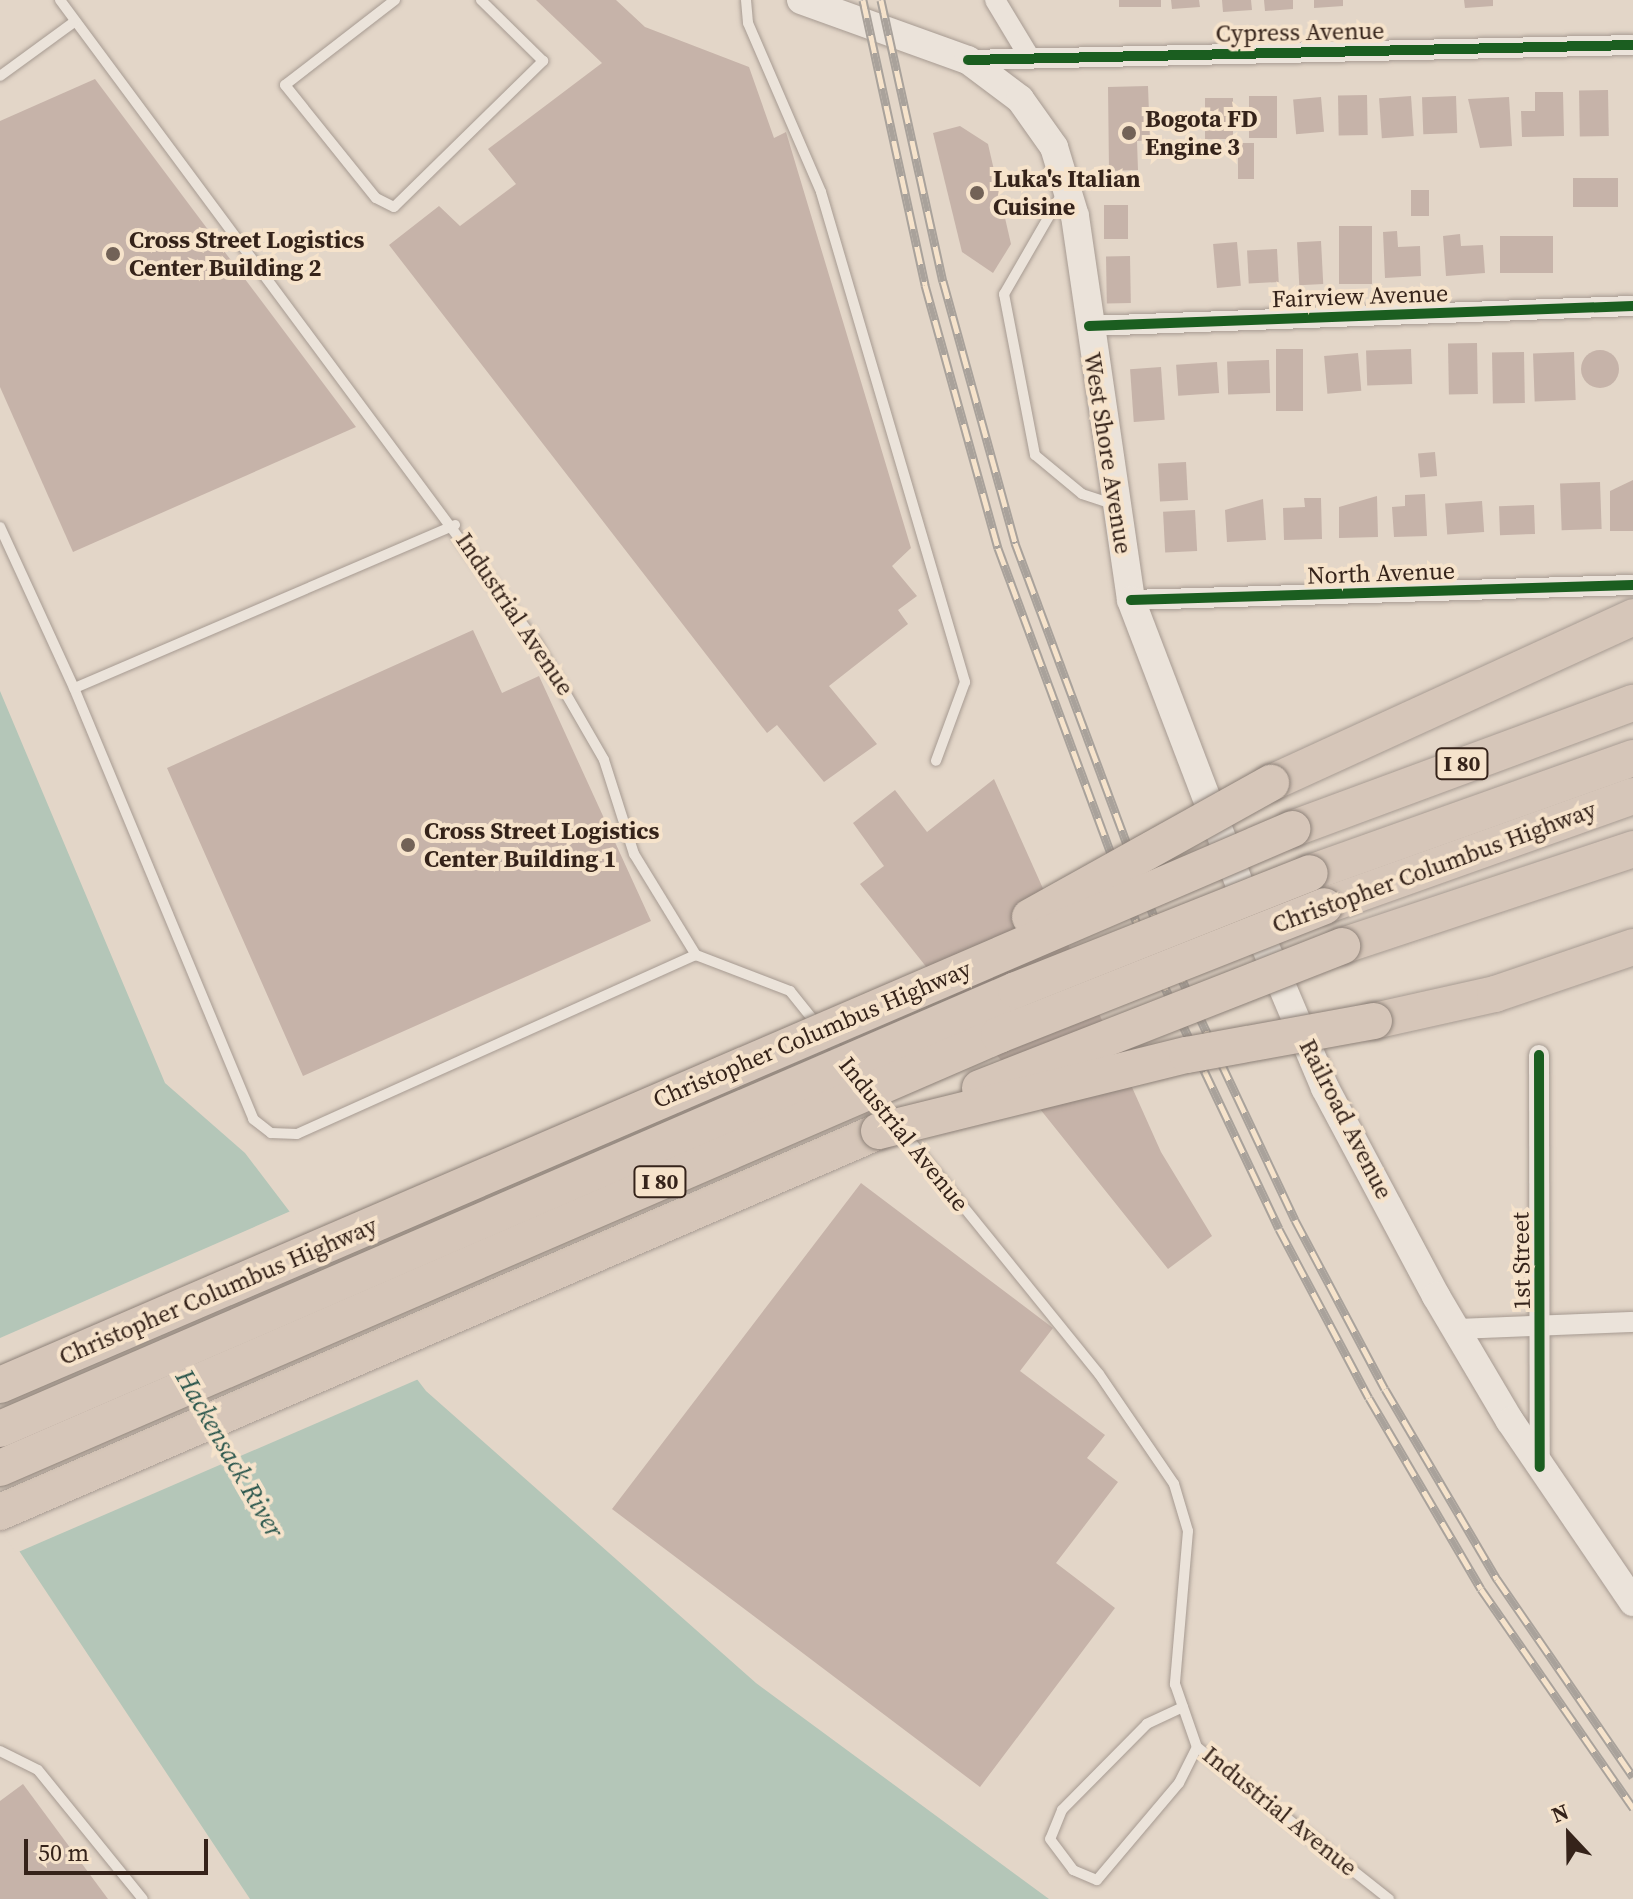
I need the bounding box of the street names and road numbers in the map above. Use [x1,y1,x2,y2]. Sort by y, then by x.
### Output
street label: Cypress Avenue [1215,16,1385,48]
street label: Fairview Avenue [1271,279,1449,313]
street label: West Shore Avenue [1078,350,1138,556]
street label: Industrial Avenue [450,527,580,701]
street label: North Avenue [1307,556,1455,590]
road number: I 80 [1434,746,1490,782]
street label: Christopher Columbus Highway [1268,795,1600,939]
street label: Christopher Columbus Highway [649,954,975,1114]
street label: Railroad Avenue [1293,1034,1399,1204]
street label: Industrial Avenue [833,1051,975,1217]
road number: I 80 [632,1164,688,1200]
street label: Christopher Columbus Highway [55,1211,381,1371]
street label: 1st Street [1506,1212,1536,1310]
street label: Industrial Avenue [1197,1740,1363,1882]

